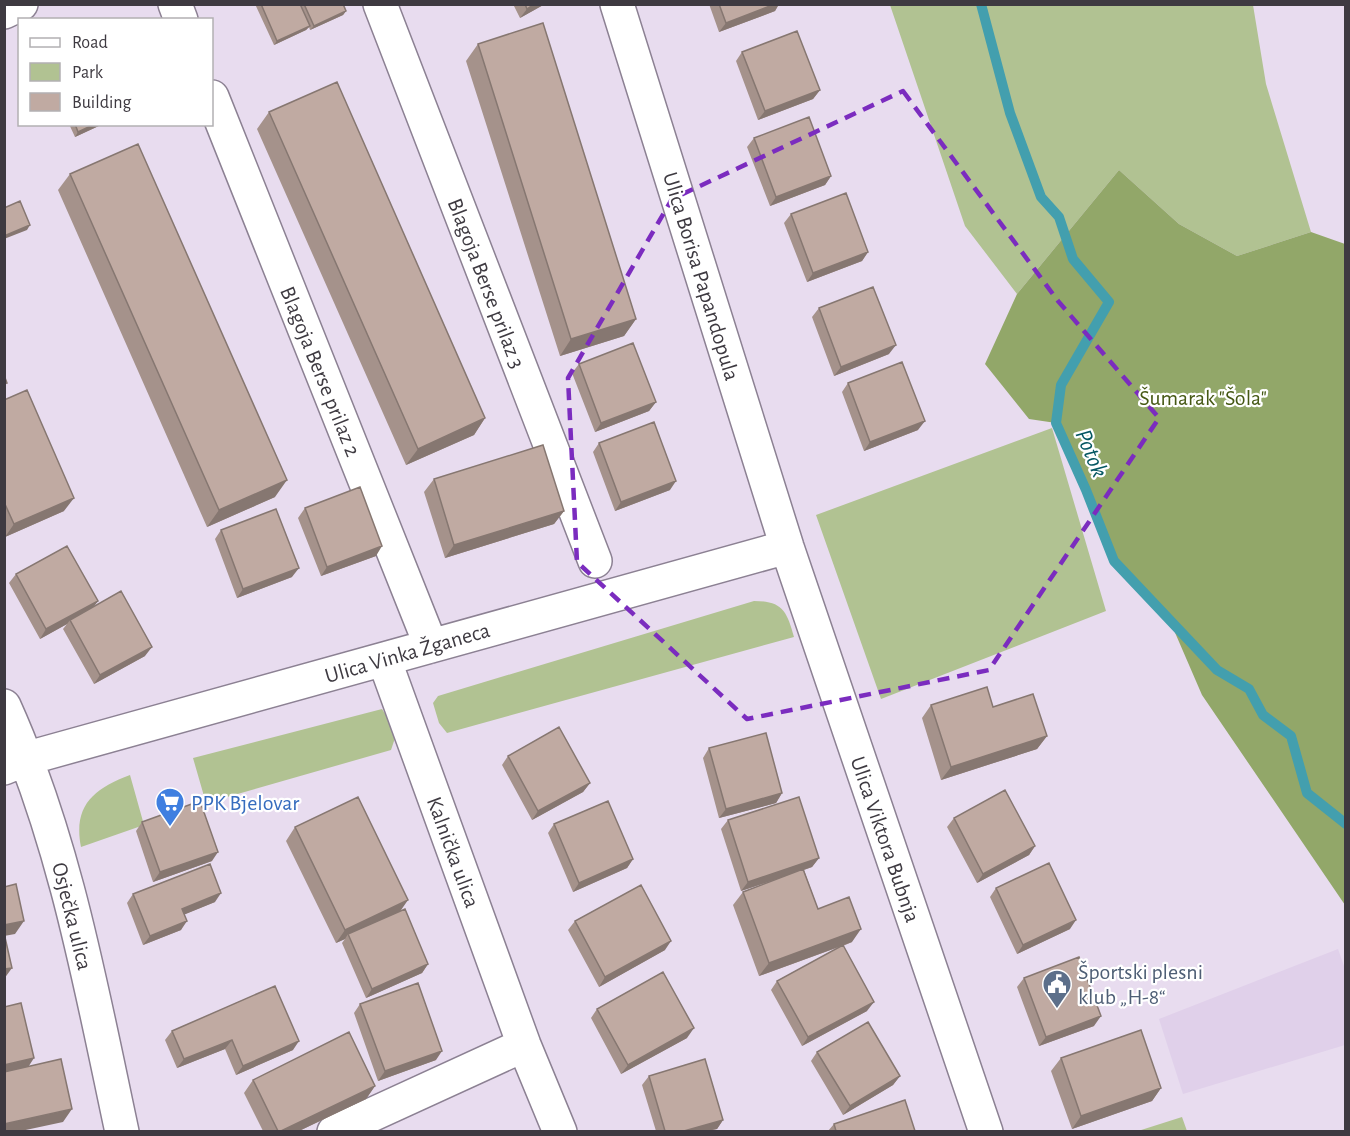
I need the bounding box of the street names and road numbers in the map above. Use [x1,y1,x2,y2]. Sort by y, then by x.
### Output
street label: Ulica Borisa Papandopula [659,169,743,383]
street label: Blagoja Berse prilaz 3 [444,195,529,371]
street label: Blagoja Berse prilaz 2 [276,283,364,459]
street label: Ulica Vinka Žganeca [322,618,492,687]
street label: Ulica Viktora Bubnja [846,754,924,925]
street label: Kalnička ulica [423,794,483,911]
street label: Osječka ulica [48,860,96,972]

